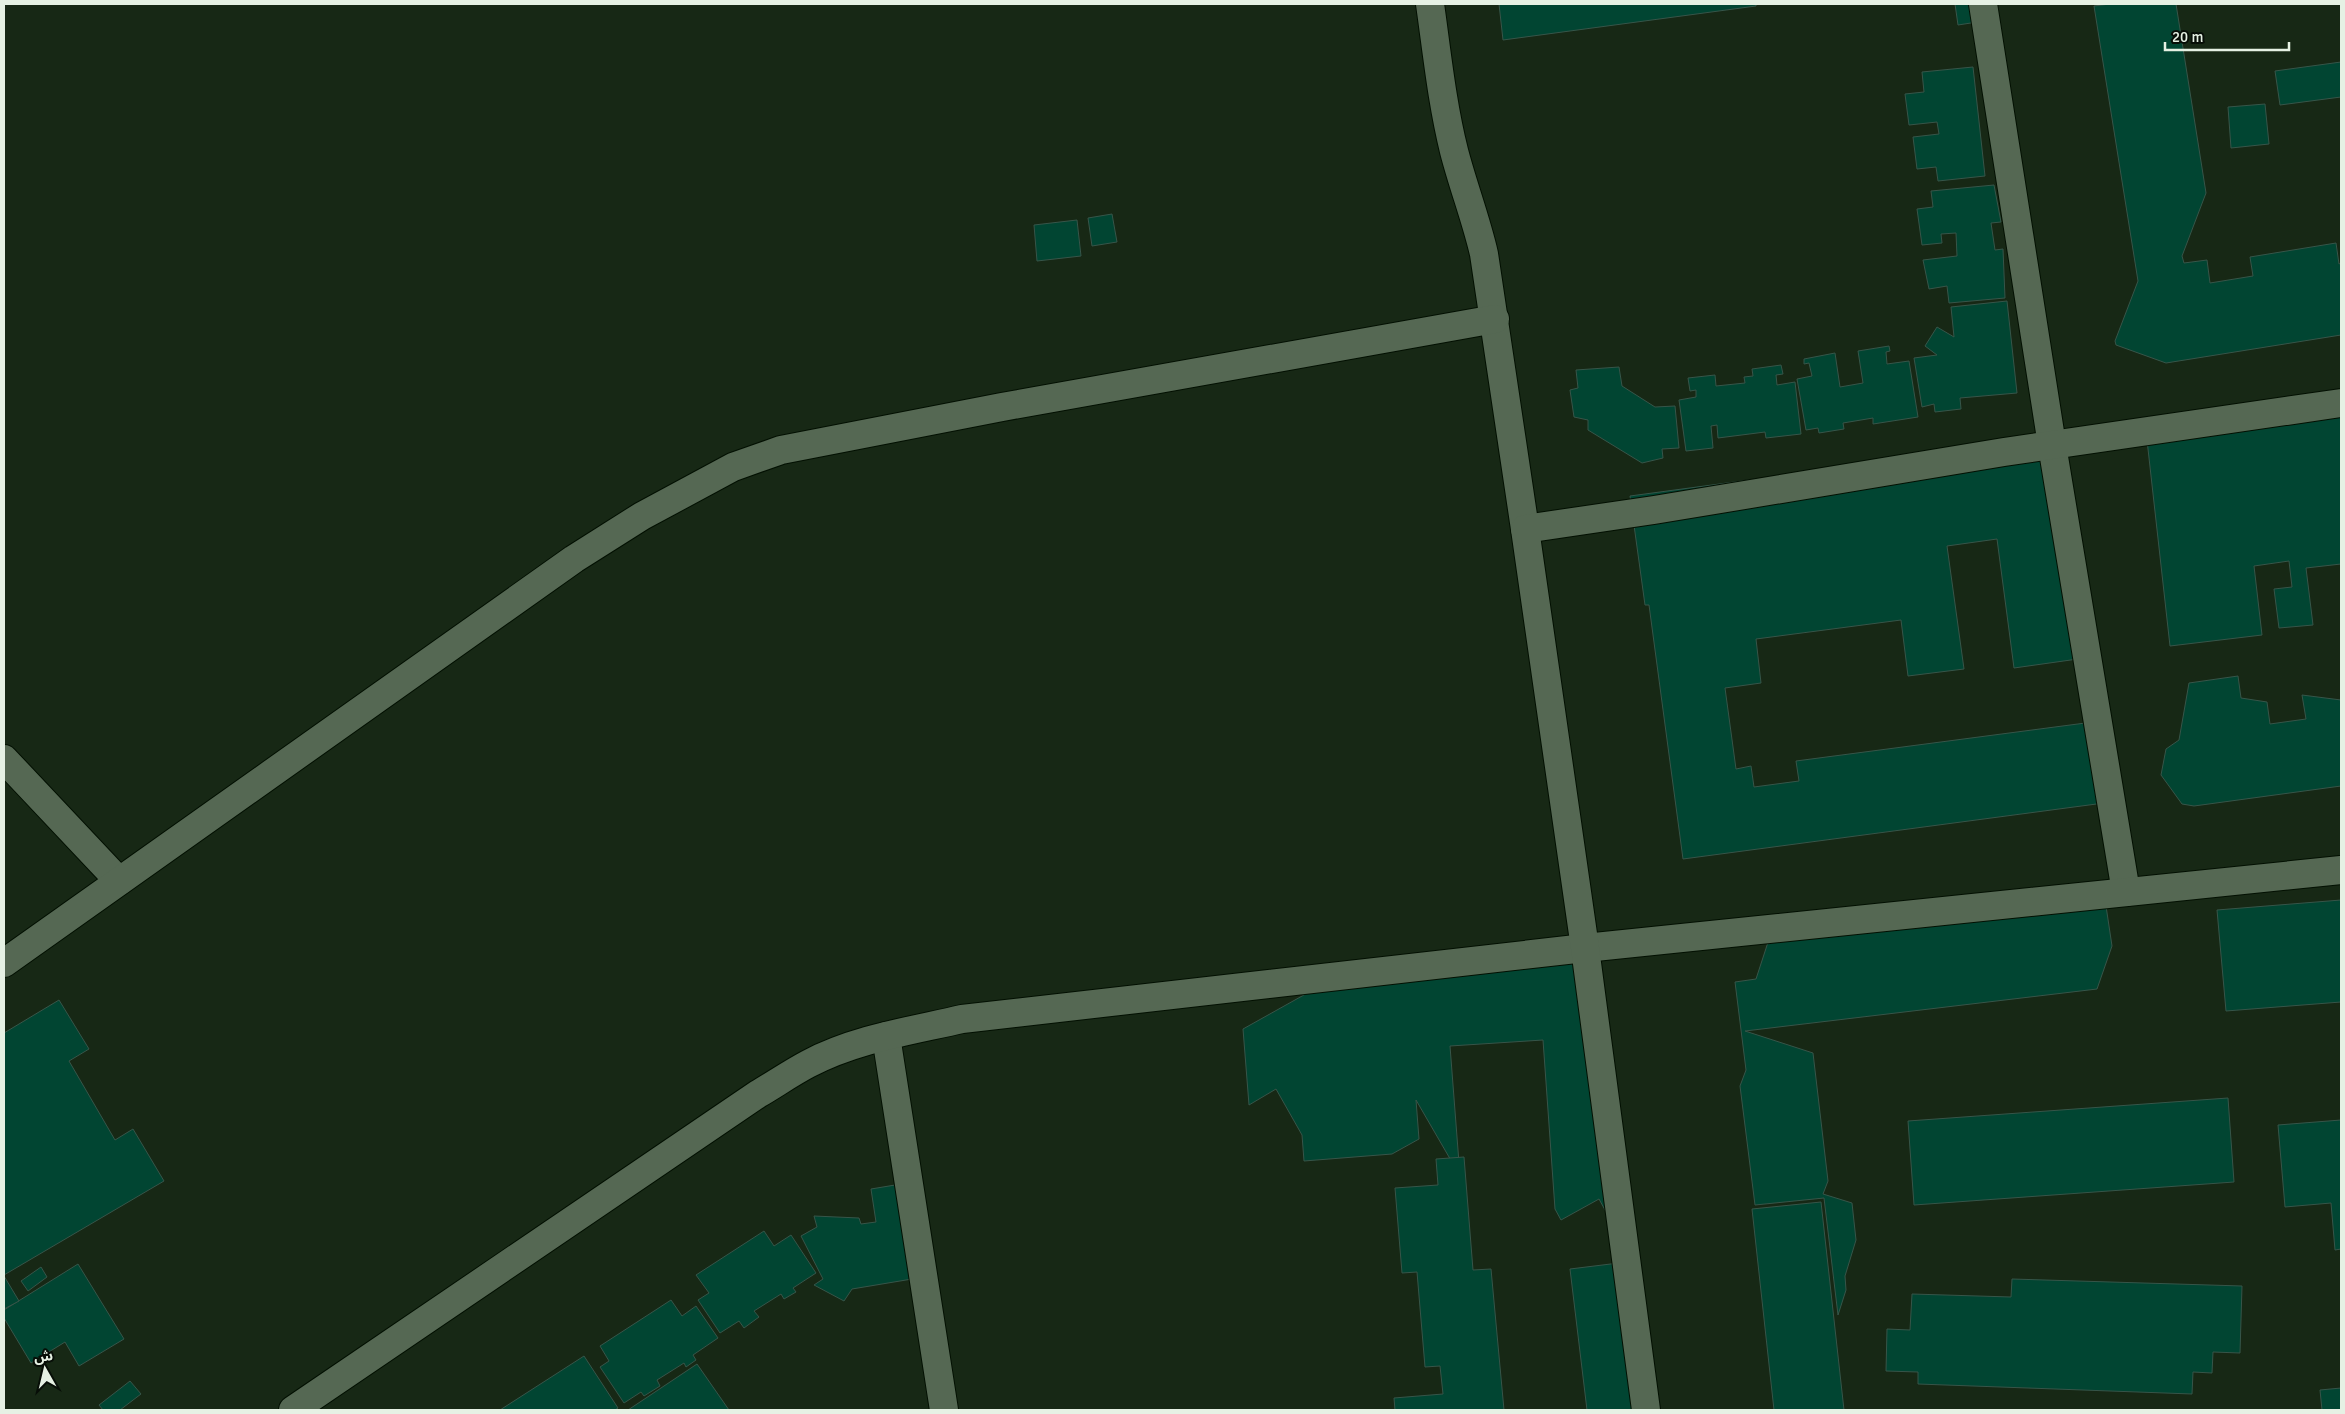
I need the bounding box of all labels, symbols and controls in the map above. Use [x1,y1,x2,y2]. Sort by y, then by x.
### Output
scale bar [2165,20,2289,52]
text: 20 m [2172,28,2203,46]
north arrow [20,1344,70,1394]
text: ش [33,1347,54,1366]

